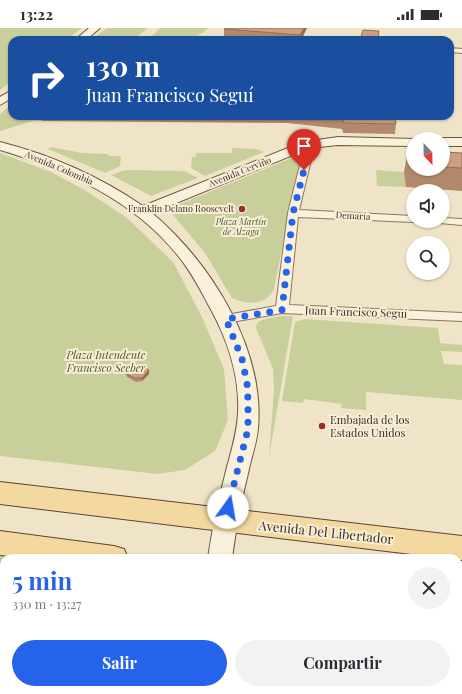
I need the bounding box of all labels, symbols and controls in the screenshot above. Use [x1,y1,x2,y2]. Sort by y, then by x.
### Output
text: 13:22 [20,4,53,24]
text: 130 m [86,47,160,84]
icon: right [20,52,72,104]
text: Juan Francisco Seguí [86,83,253,107]
pin [287,129,321,170]
north arrow [406,132,450,176]
map controls [406,132,450,280]
icon: arrive [293,135,315,157]
street label: Avenida Colombia [23,147,96,187]
street label: Avenida Cerviño [206,153,273,189]
button: sound [406,184,450,228]
place label: Franklin Delano Roosevelt [128,202,235,214]
marker: Franklin Delano Roosevelt [237,204,247,214]
street label: Demaría [335,208,371,222]
park label: Plaza Martín de Alzaga [215,215,266,237]
button: search [406,236,450,280]
street label: Juan Francisco Seguí [304,302,407,321]
park label: Plaza Intendente Francisco Seeber [65,347,146,375]
place label: Embajada de los Estados Unidos [330,412,409,440]
marker: Embajada de los Estados Unidos [317,421,327,431]
position arrow [207,487,249,529]
street label: Avenida Del Libertador [257,516,394,547]
text: 5 min [12,564,72,596]
button: close [408,567,450,609]
text: 330 m · 13:27 [12,595,82,612]
button: Salir [12,640,227,686]
button: Compartir [235,640,450,686]

